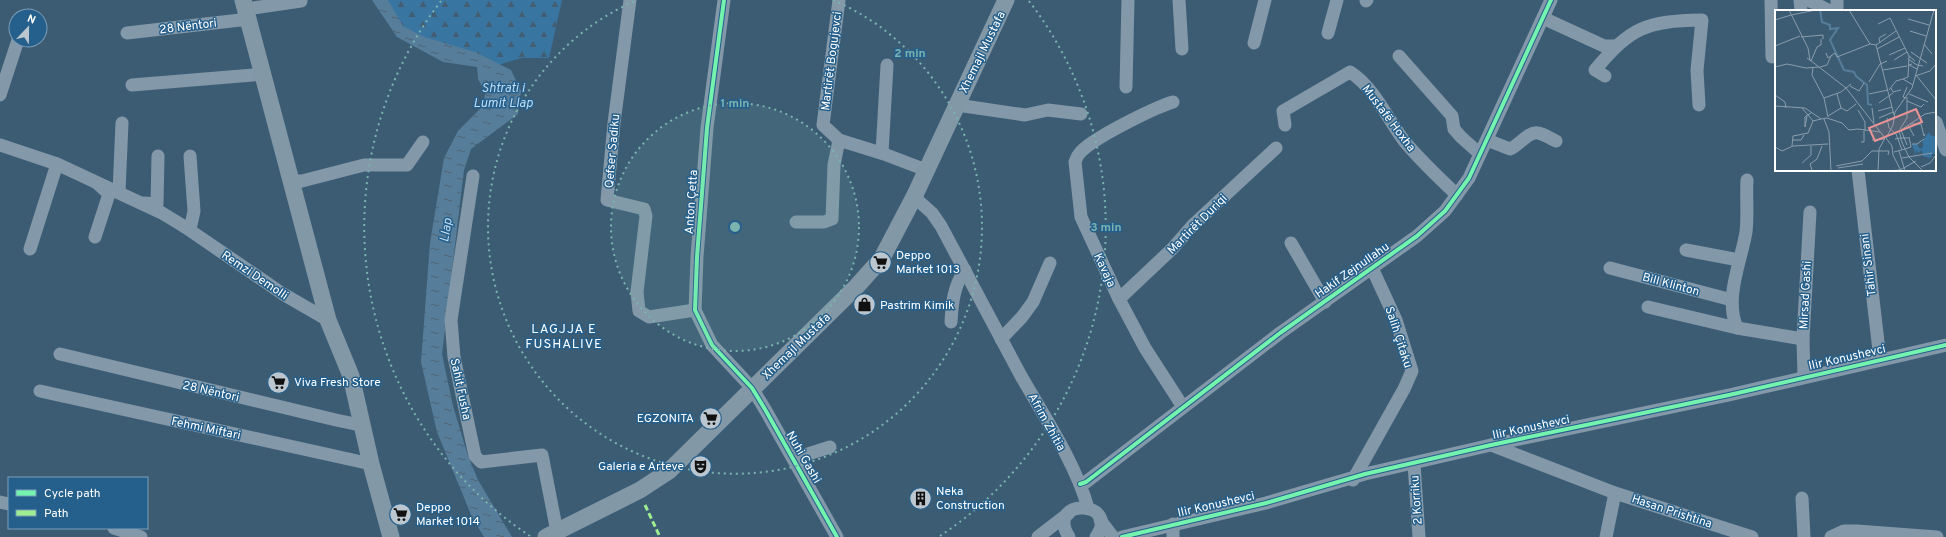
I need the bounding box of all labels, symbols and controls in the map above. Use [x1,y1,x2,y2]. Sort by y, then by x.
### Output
north arrow [8,8,48,48]
street label: Xhemajl Mustafa [956,9,1010,96]
inset map [1775,10,1936,171]
street label: Martirët Bogujevci [818,11,846,112]
text: N [25,12,38,28]
street label: 28 Nëntori [158,16,218,38]
text: 2 min [894,46,926,62]
water label: Shtrati i Lumit Llap [473,81,534,112]
street label: Mustafë Hoxha [1358,82,1419,155]
text: 1 min [721,96,749,112]
street label: Qefser Sadiku [602,113,624,189]
street label: Anton Çetta [682,169,702,235]
street label: Martirët Duriqi [1164,191,1231,258]
water label: Llap [437,216,457,243]
centre of rings [728,220,742,234]
text: 3 min [1090,220,1122,236]
street label: Tahir Sinani [1857,233,1881,297]
street label: Hakif Zejnullahu [1312,239,1393,302]
street label: Remzi Demolli [218,248,291,304]
place label: Deppo Market 1013 [896,248,960,278]
supermarket icon: Deppo Market 1013 [868,249,894,275]
street label: Kavaja [1089,251,1119,290]
street label: Mirsad Gashi [1796,260,1816,330]
street label: Bill Klinton [1640,270,1701,300]
shop icon: Pastrim Kimik [851,292,877,318]
place label: Pastrim Kimik [880,298,954,314]
street label: Salih Çitaku [1381,305,1416,370]
street label: Xhemajl Mustafa [759,310,834,384]
district label: LAGJJA E FUSHALIVE [525,322,603,353]
street label: Ilir Konushevci [1807,341,1887,375]
street label: Sahit Fusha [446,357,474,421]
supermarket icon: Viva Fresh Store [266,369,292,395]
place label: Viva Fresh Store [294,375,381,391]
street label: 28 Nëntori [181,378,241,406]
street label: Afrim Zhitia [1024,391,1069,454]
supermarket icon: EGZONITA [697,405,723,431]
place label: EGZONITA [637,411,694,427]
street label: Ilir Konushevci [1491,412,1571,444]
street label: Fehmi Miftari [170,414,242,444]
street label: Nuhi Gashi [782,428,825,487]
theatre icon: Galeria e Arteve [687,453,713,479]
place label: Galeria e Arteve [598,459,684,475]
street label: 2 Korriku [1407,475,1427,525]
legend [8,477,148,529]
place label: Neka Construction [936,484,1005,514]
building icon: Neka Construction [908,485,934,511]
text: Cycle path [44,486,101,502]
street label: Ilir Konushevci [1176,488,1256,522]
street label: Hasan Prishtina [1629,491,1714,533]
place label: Deppo Market 1014 [416,500,480,530]
supermarket icon: Deppo Market 1014 [388,501,414,527]
text: Path [44,506,69,522]

